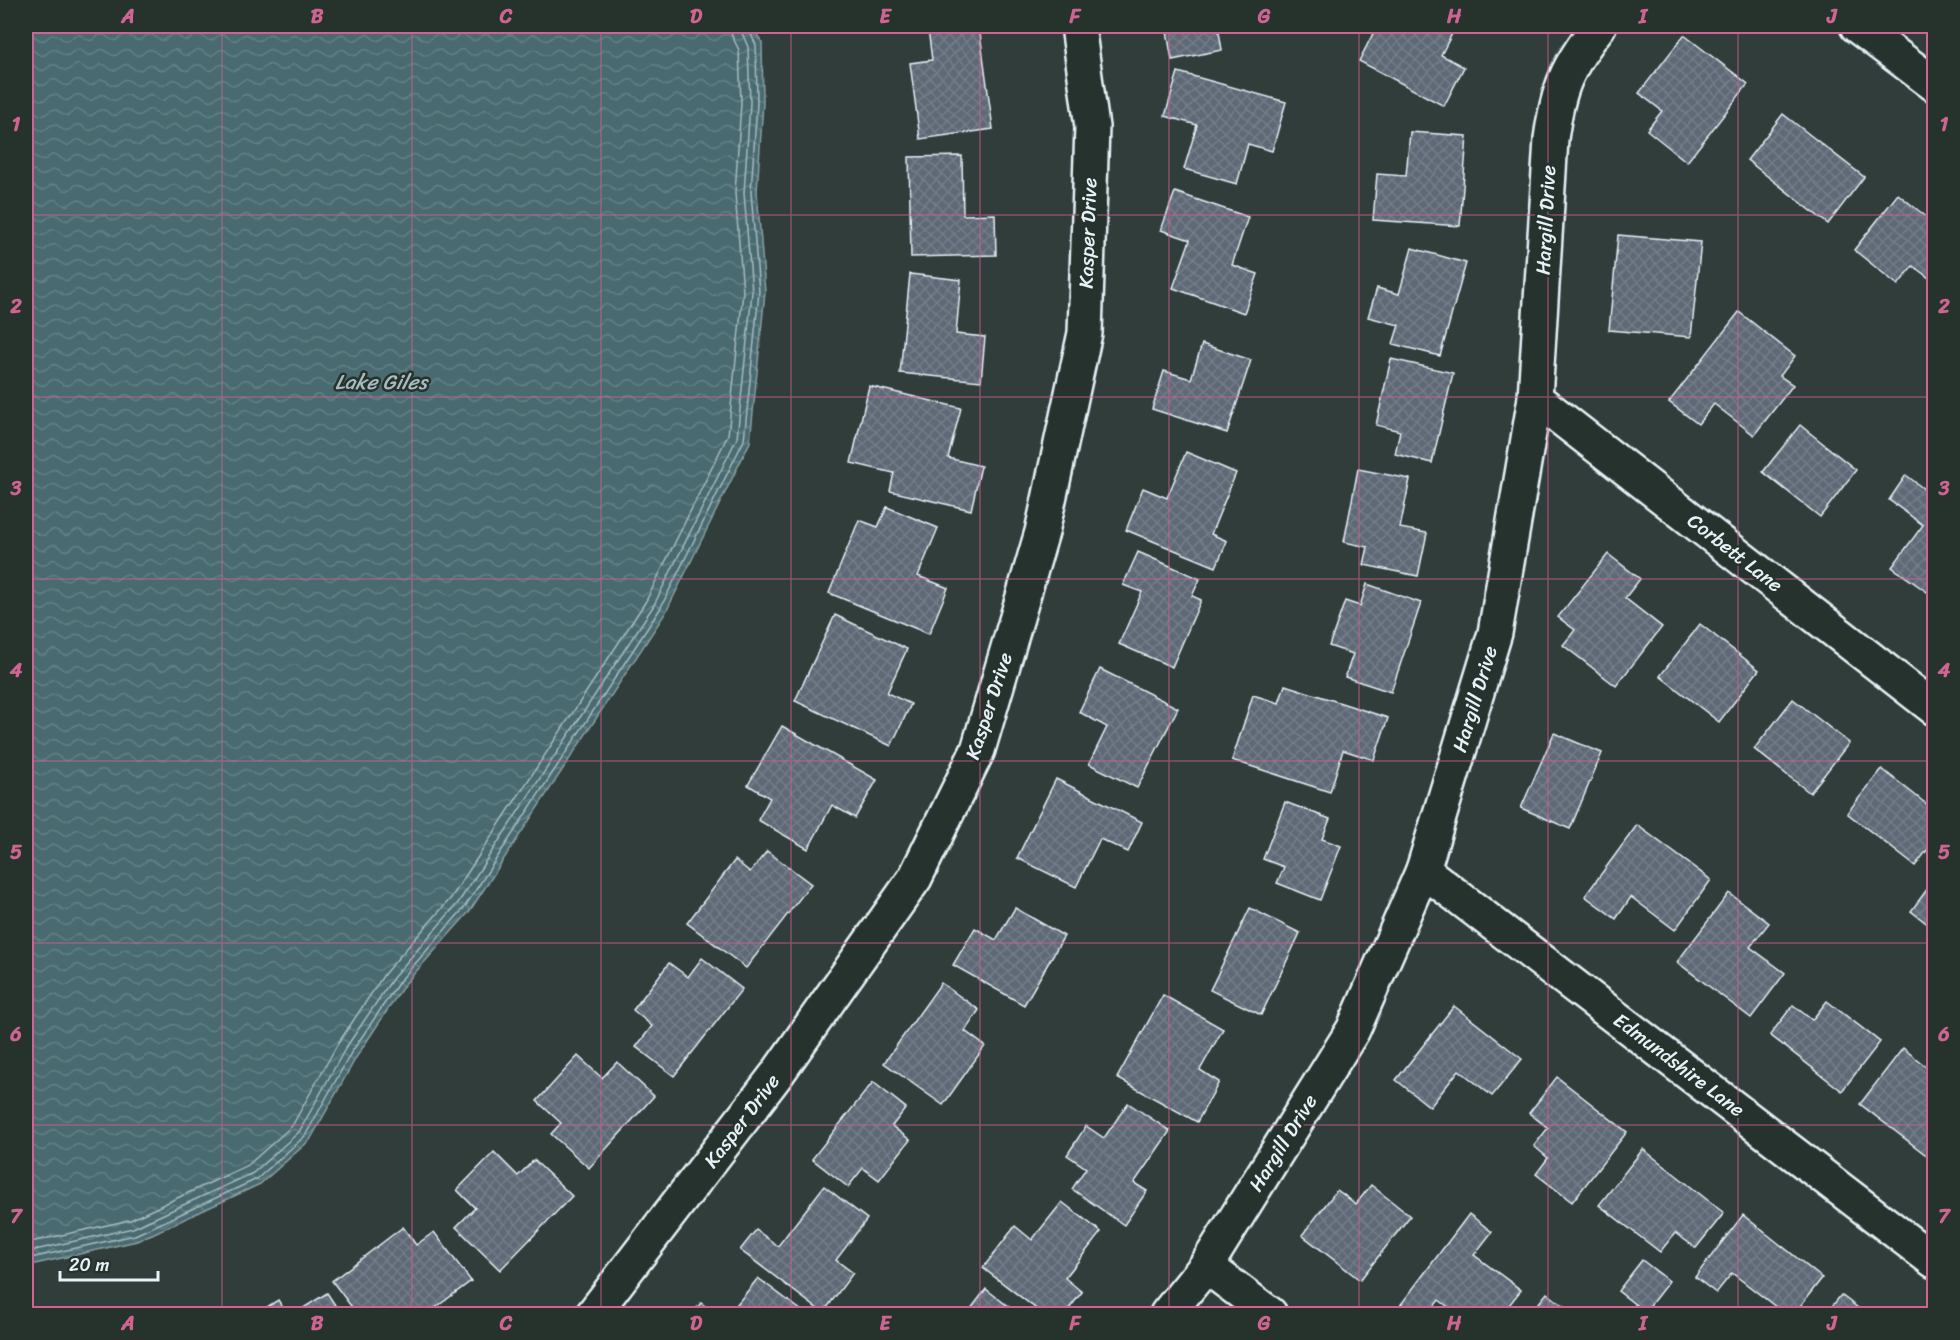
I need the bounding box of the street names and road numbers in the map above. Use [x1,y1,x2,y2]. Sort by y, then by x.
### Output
street label: Hargill Drive [1526,164,1566,276]
street label: Kasper Drive [1069,177,1107,289]
street label: Corbett Lane [1679,504,1791,602]
street label: Hargill Drive [1442,641,1508,757]
street label: Kasper Drive [955,648,1023,764]
street label: Edmundshire Lane [1605,1004,1753,1126]
street label: Kasper Drive [695,1066,789,1176]
street label: Hargill Drive [1239,1087,1327,1199]

